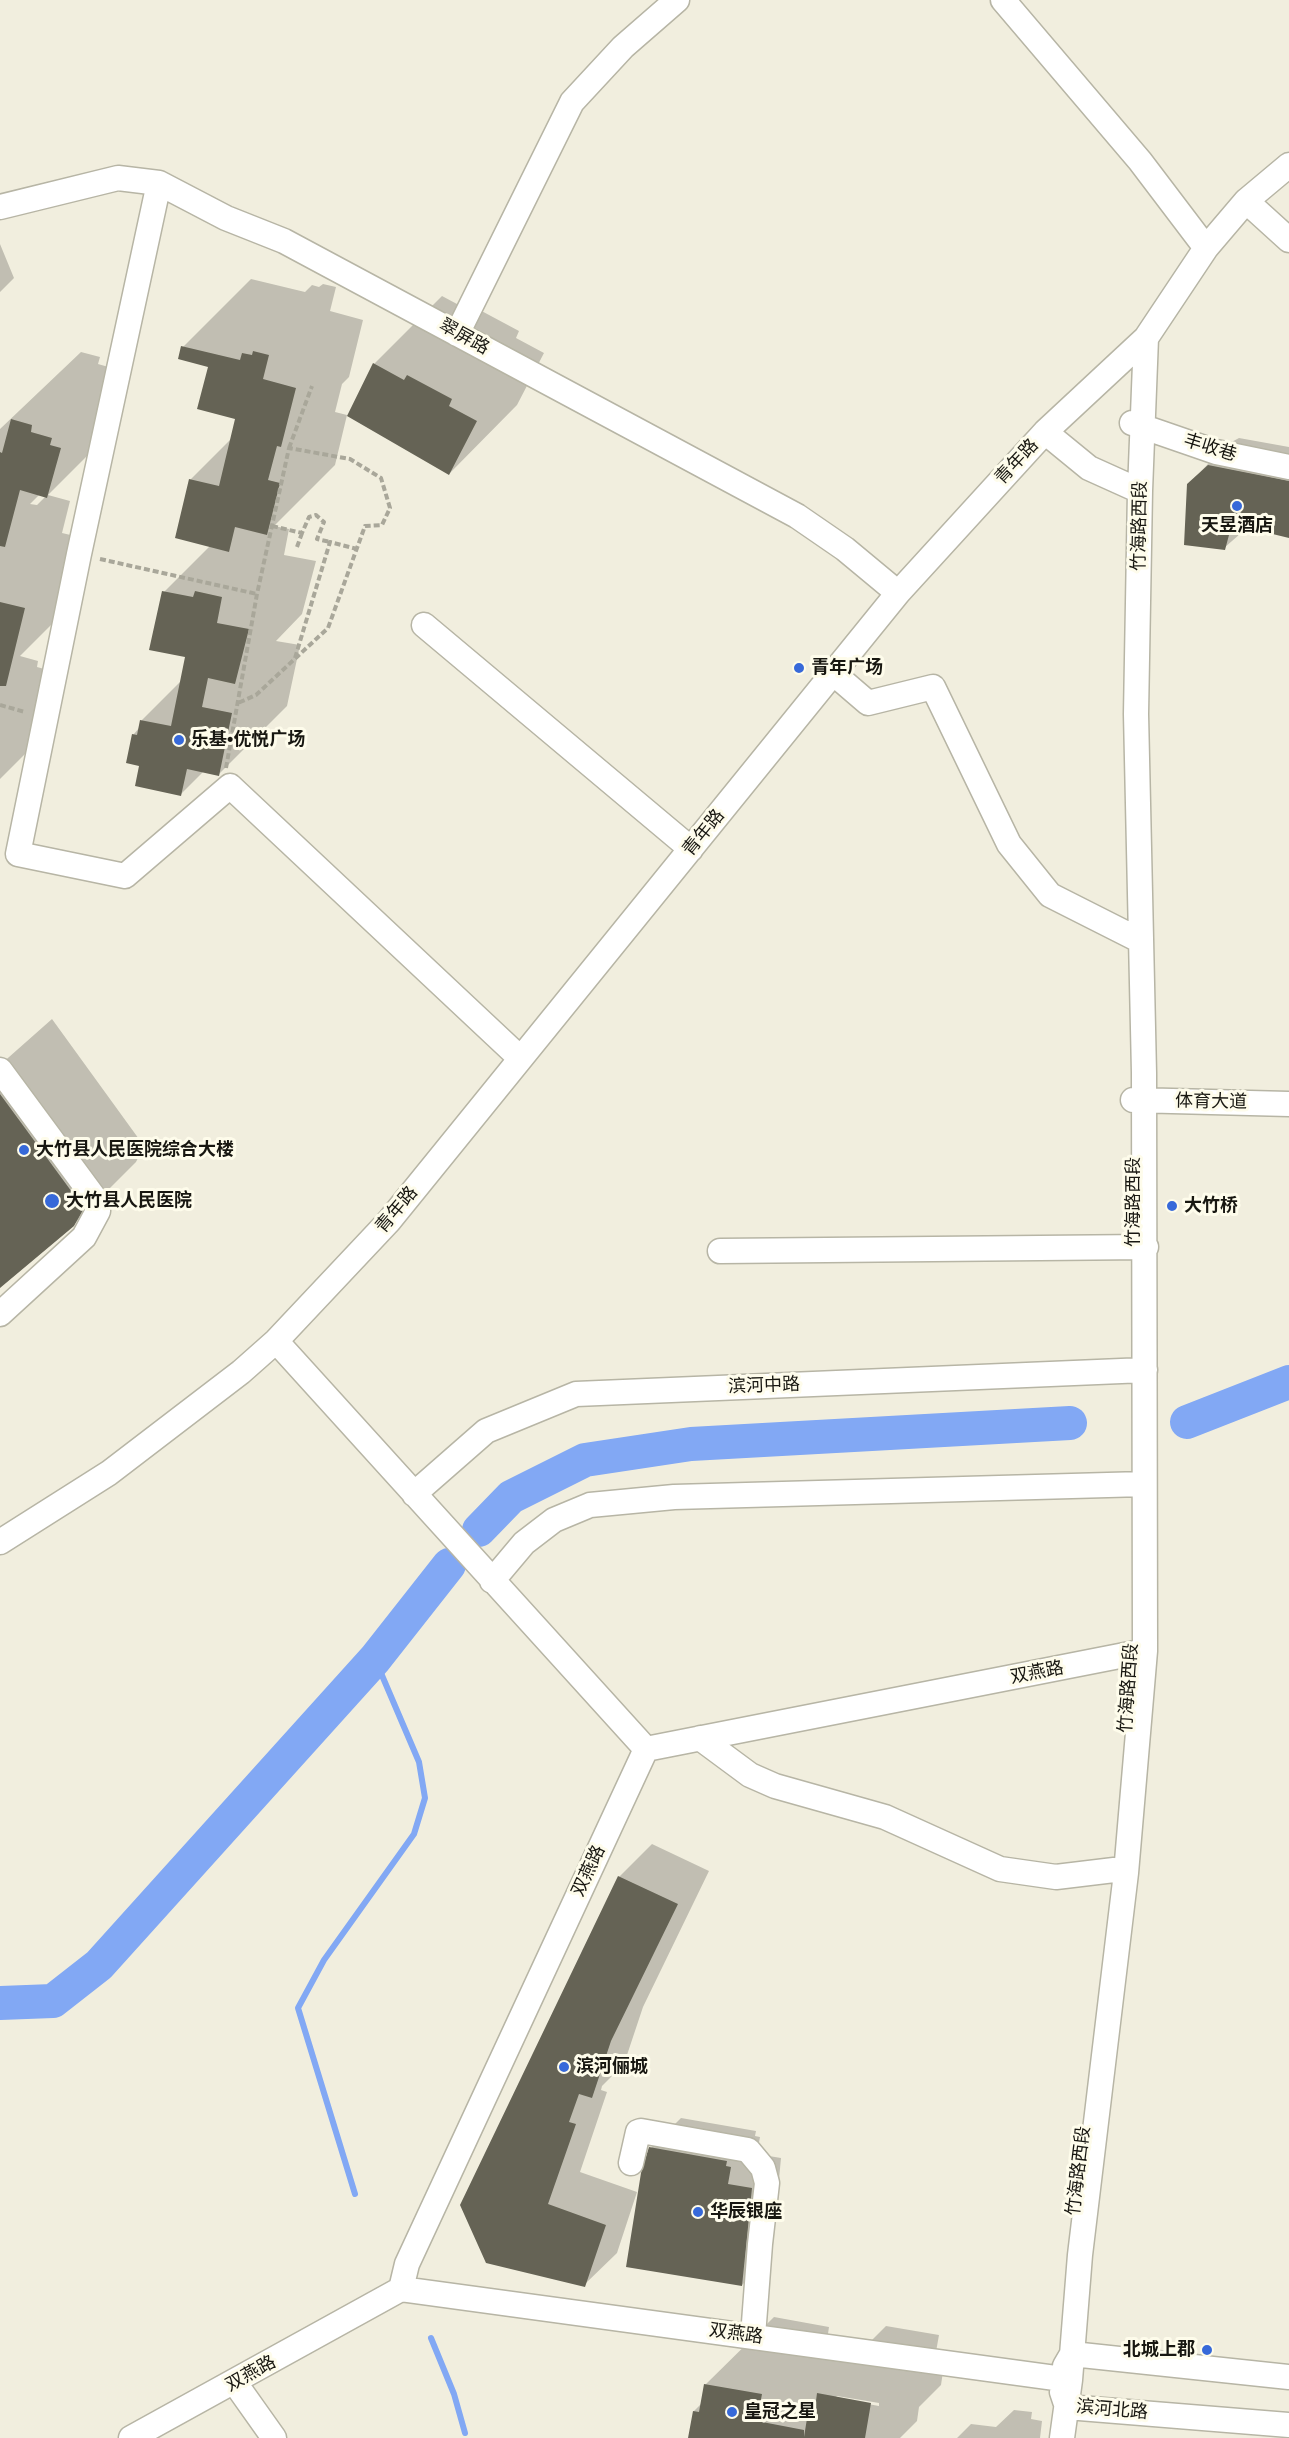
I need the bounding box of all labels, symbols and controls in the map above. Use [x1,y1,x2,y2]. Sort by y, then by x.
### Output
street label: 翠屏路 [435,314,493,360]
street label: 丰收巷 [1181,430,1239,466]
street label: 青年路 [991,435,1043,489]
street label: 竹海路西段 [1128,481,1152,571]
marker: 天昱酒店 [1230,499,1244,513]
place label: 天昱酒店 [1201,515,1273,537]
place label: 青年广场 [811,657,883,679]
marker: 青年广场 [792,661,806,675]
place label: 乐基•优悦广场 [191,729,305,751]
marker: 乐基•优悦广场 [172,733,186,747]
street label: 青年路 [679,805,729,861]
street label: 体育大道 [1175,1091,1247,1113]
place label: 大竹县人民医院综合大楼 [36,1139,234,1161]
marker: 大竹县人民医院综合大楼 [17,1143,31,1157]
street label: 竹海路西段 [1123,1157,1145,1247]
street label: 青年路 [371,1182,423,1238]
place label: 大竹县人民医院 [66,1190,192,1212]
marker: 大竹县人民医院 [43,1192,61,1210]
place label: 大竹桥 [1184,1195,1238,1217]
marker: 大竹桥 [1165,1199,1179,1213]
street label: 滨河中路 [728,1374,800,1398]
street label: 竹海路西段 [1115,1642,1143,1734]
street label: 双燕路 [1008,1657,1066,1689]
street label: 双燕路 [568,1842,610,1900]
place label: 滨河俪城 [576,2056,648,2078]
marker: 滨河俪城 [557,2060,571,2074]
street label: 竹海路西段 [1063,2125,1095,2217]
place label: 华辰银座 [710,2201,782,2223]
marker: 华辰银座 [691,2205,705,2219]
street label: 双燕路 [708,2320,764,2348]
place label: 北城上郡 [1123,2339,1195,2361]
marker: 北城上郡 [1200,2343,1214,2357]
street label: 双燕路 [222,2351,280,2397]
street label: 滨河北路 [1075,2396,1149,2424]
place label: 皇冠之星 [744,2401,816,2423]
marker: 皇冠之星 [725,2405,739,2419]

